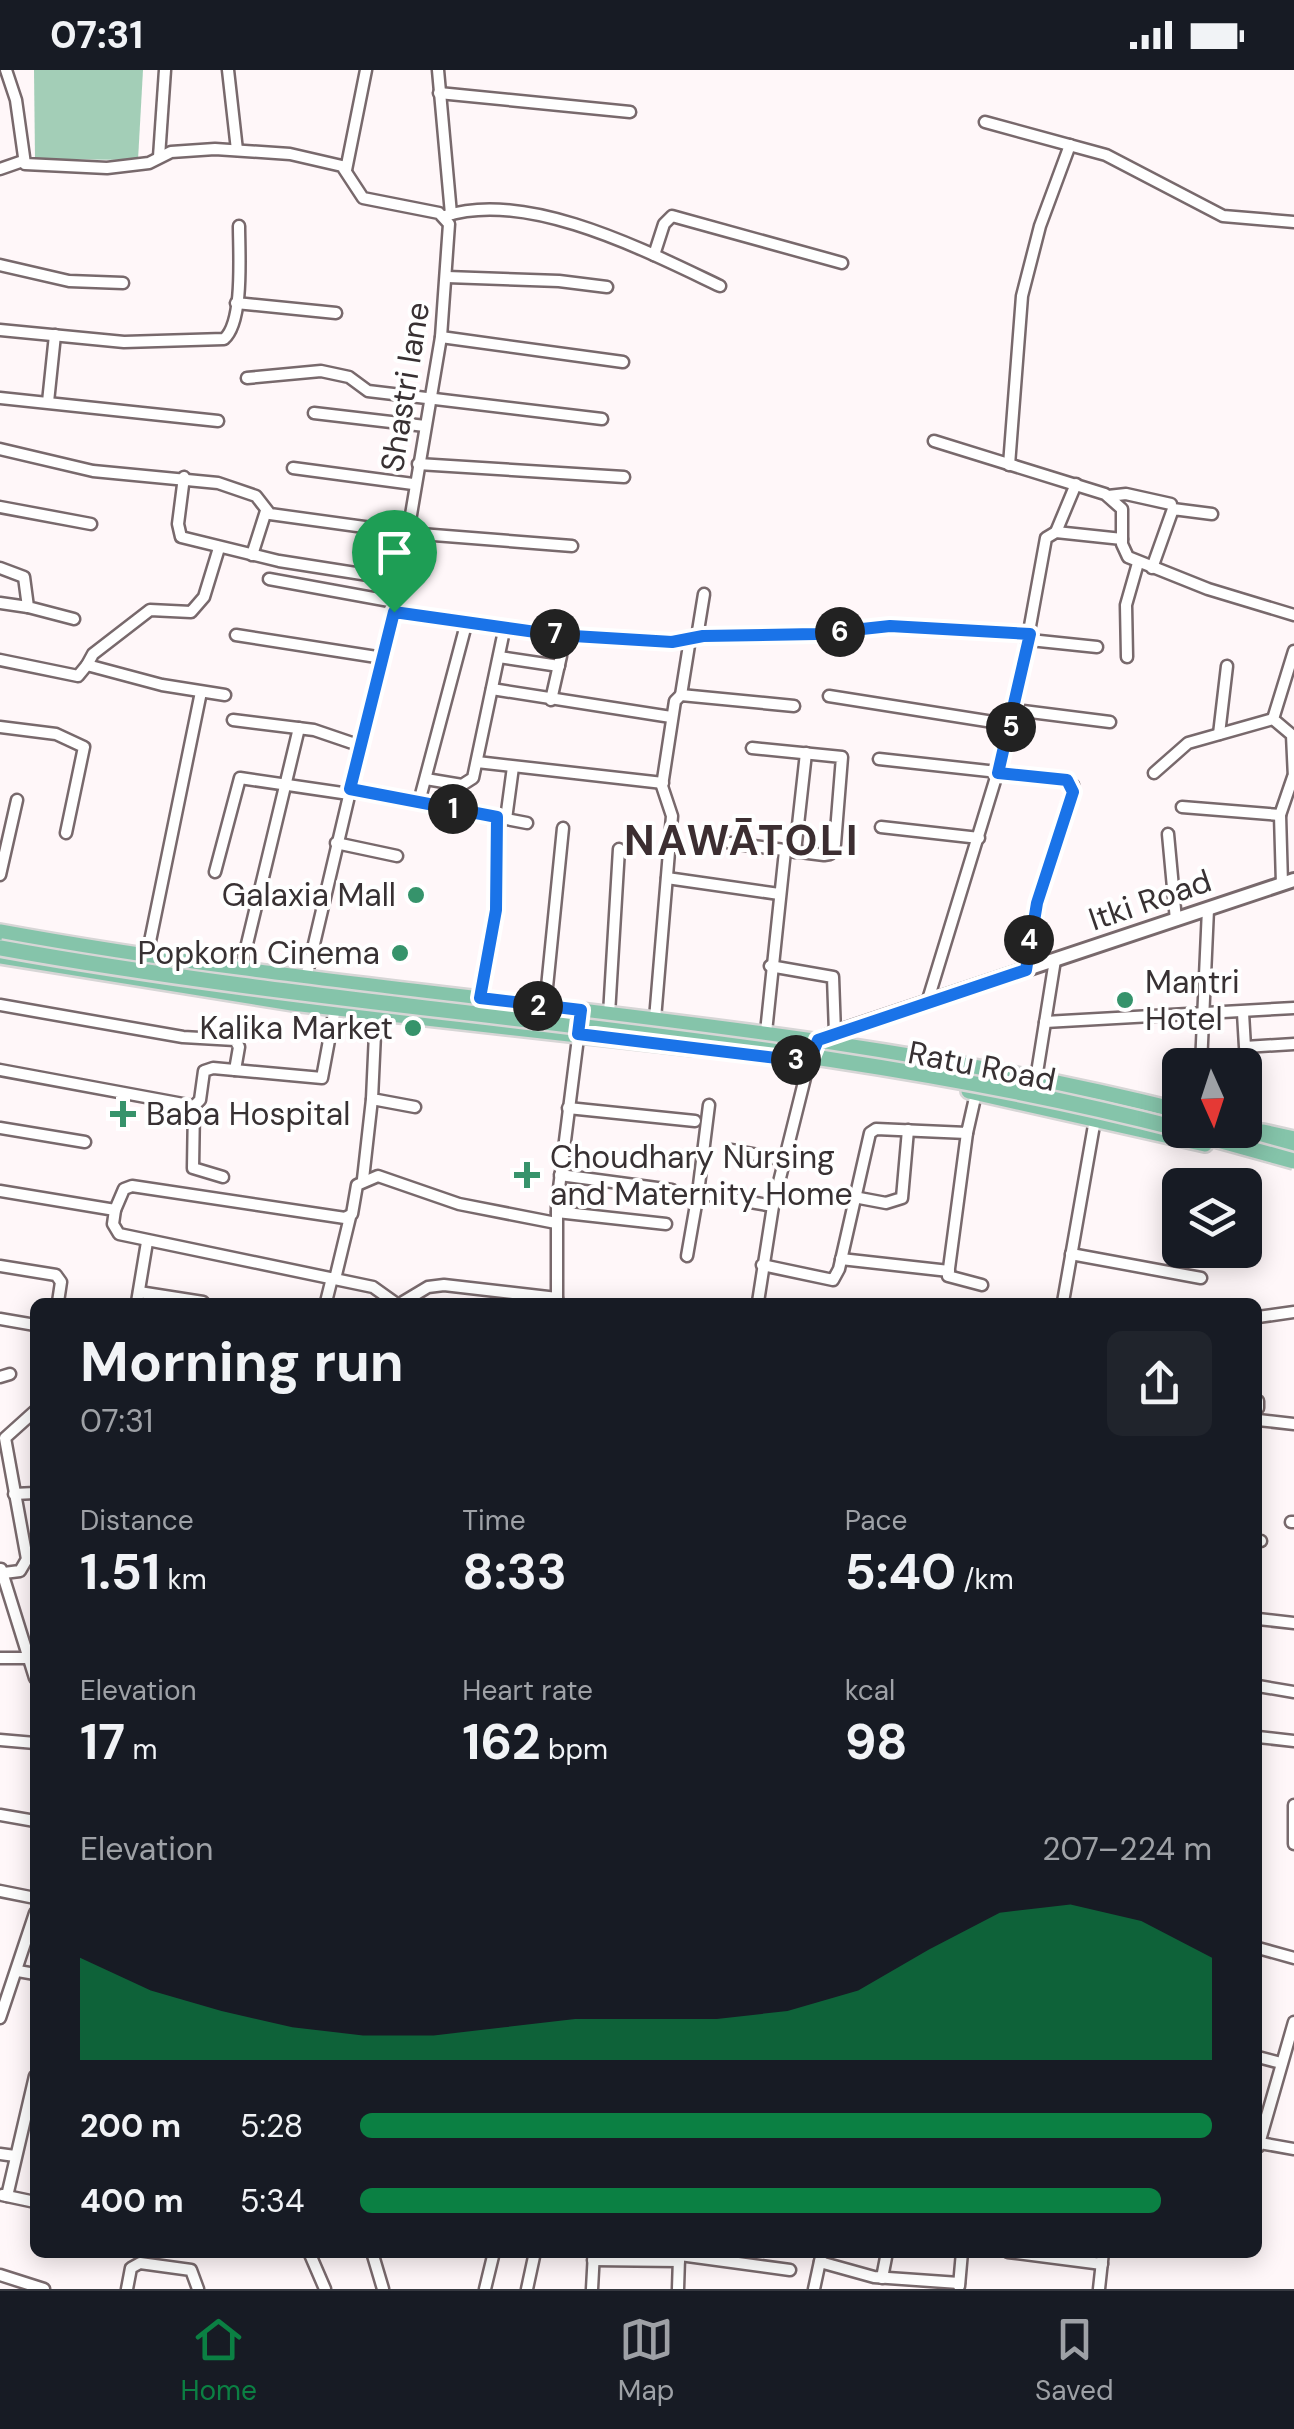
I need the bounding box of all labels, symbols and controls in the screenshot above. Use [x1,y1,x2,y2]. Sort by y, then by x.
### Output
text: 07:31 [50,10,143,60]
street label: Shastri lane [371,299,439,475]
pin [352,510,437,613]
icon: arrive [367,525,422,580]
pin: 6 [815,607,865,657]
pin: 7 [530,609,580,659]
text: 6 [831,613,849,650]
text: 7 [547,615,563,652]
pin: 5 [986,702,1036,752]
text: 5 [1002,708,1020,745]
pin: 1 [428,784,478,834]
text: 1 [448,790,458,827]
district label: NAWĀTOLI [624,813,860,868]
street label: Itki Road [1083,859,1217,941]
place label: Galaxia Mall [222,874,396,916]
marker: Galaxia Mall [405,884,427,906]
pin: 4 [1004,915,1054,965]
text: 4 [1020,921,1038,958]
place label: Popkorn Cinema [138,932,380,974]
marker: Popkorn Cinema [389,942,411,964]
place label: Mantri Hotel [1145,961,1240,1040]
pin: 2 [513,981,563,1031]
text: 2 [530,987,546,1024]
marker: Mantri Hotel [1114,989,1136,1011]
place label: Kalika Market [200,1007,393,1049]
marker: Kalika Market [402,1017,424,1039]
street label: Ratu Road [905,1031,1059,1101]
pin: 3 [771,1035,821,1085]
text: 3 [788,1041,804,1078]
north arrow [1162,1048,1262,1148]
map controls [1162,1048,1262,1268]
place label: Baba Hospital [146,1093,350,1135]
marker: Baba Hospital [110,1101,136,1127]
place label: Choudhary Nursing and Maternity Home [550,1136,853,1215]
marker: Choudhary Nursing and Maternity Home [514,1162,540,1188]
button: layers [1162,1168,1262,1268]
text: Morning run [80,1326,404,1398]
button: share [1107,1331,1212,1436]
text: 07:31 [80,1400,153,1442]
text: Distance [80,1502,194,1539]
text: Time [462,1502,526,1539]
text: Pace [845,1502,907,1539]
text: 1.51 [80,1539,160,1605]
text: 8:33 [462,1539,567,1605]
text: 5:40 [845,1539,956,1605]
text: km [160,1561,207,1598]
text: /km [956,1561,1014,1598]
text: Elevation [80,1672,197,1709]
text: Heart rate [462,1672,593,1709]
text: kcal [845,1672,895,1709]
text: 17 [80,1709,125,1775]
text: 162 [462,1709,541,1775]
text: 98 [845,1709,908,1775]
text: m [125,1731,157,1768]
text: bpm [541,1731,608,1768]
text: Elevation [80,1828,213,1870]
text: 207–224 m [1042,1828,1212,1870]
text: 200 m [80,2105,181,2147]
text: 5:28 [240,2105,303,2147]
text: 400 m [80,2180,184,2222]
text: 5:34 [240,2180,304,2222]
tab: Home [180,2312,257,2409]
tab: Map [618,2312,674,2409]
tab: Saved [1035,2312,1114,2409]

